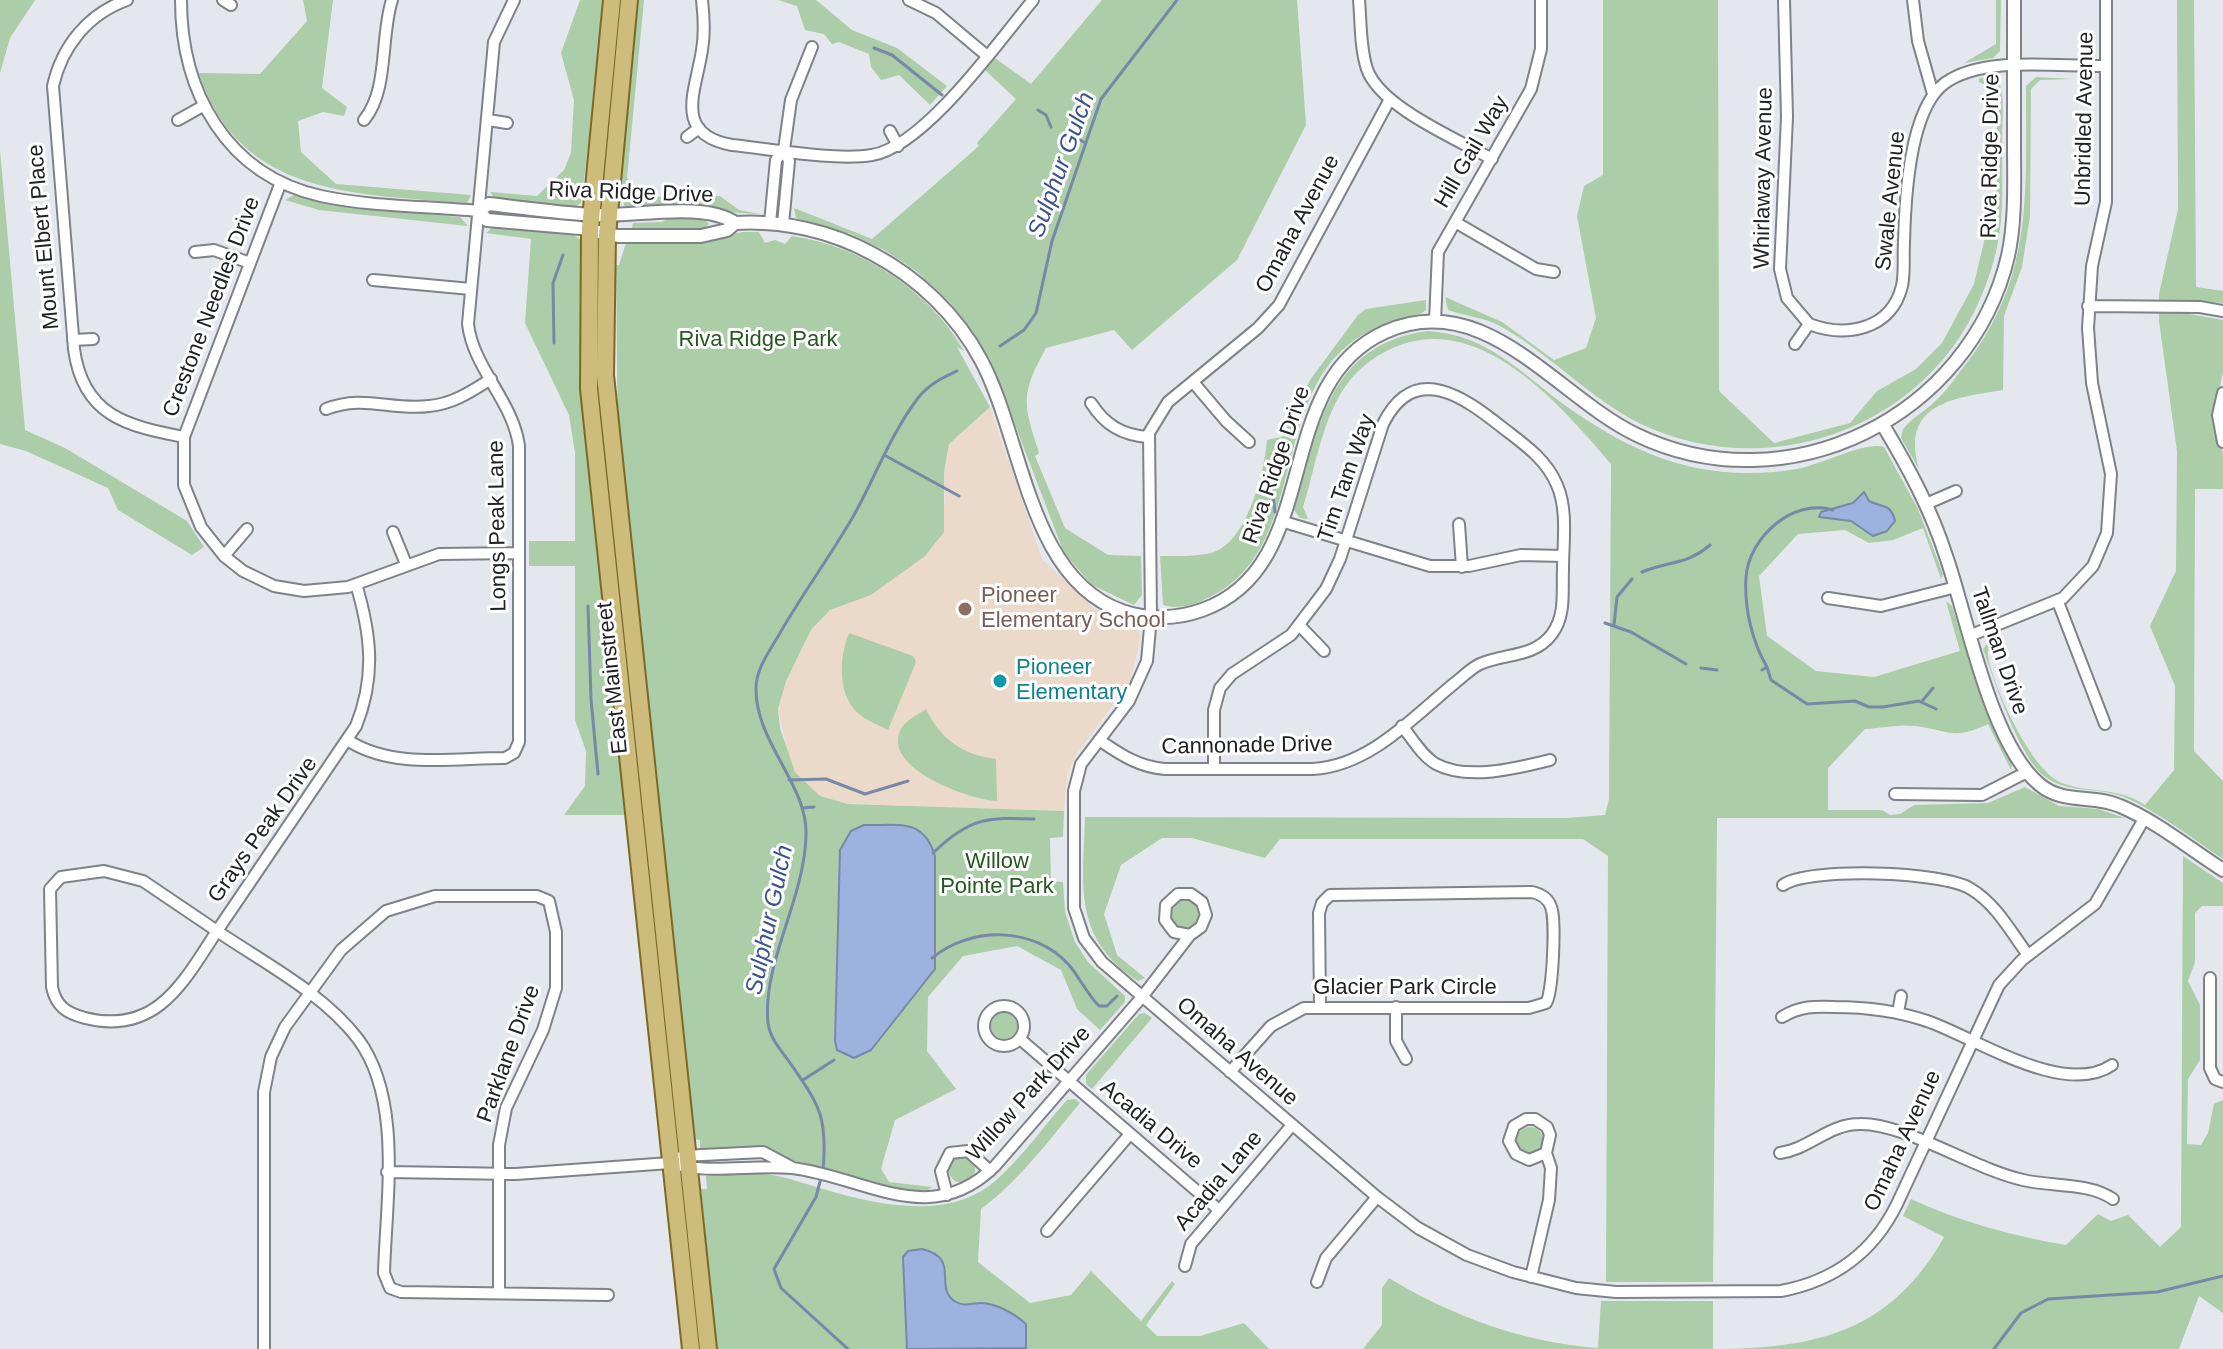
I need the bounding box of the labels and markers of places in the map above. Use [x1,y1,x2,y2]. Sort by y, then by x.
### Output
place label: Pioneer Elementary School [981,583,1166,634]
marker: Pioneer Elementary School [956,600,974,618]
place label: Pioneer Elementary [1016,655,1127,706]
marker: Pioneer Elementary [991,672,1009,690]

